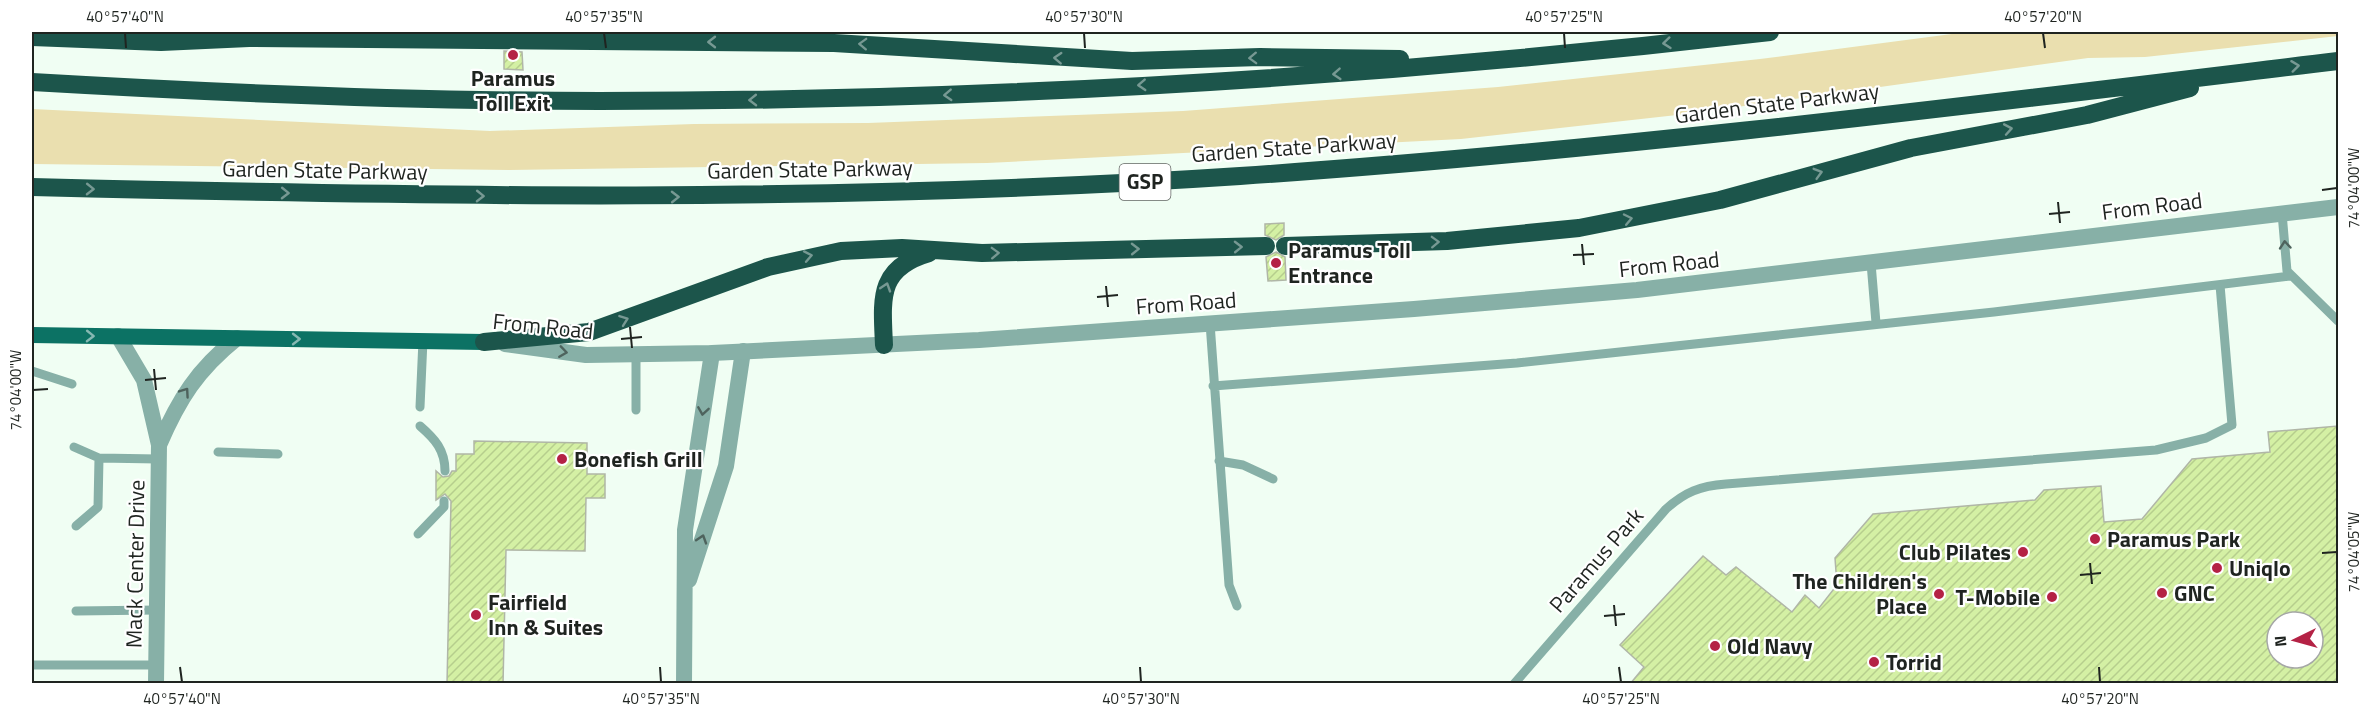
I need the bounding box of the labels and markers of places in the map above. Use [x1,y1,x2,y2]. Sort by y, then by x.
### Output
marker: Paramus Toll Exit [506,48,520,62]
place label: Paramus Toll Exit [471,61,555,120]
place label: Paramus Toll Entrance [1288,233,1411,292]
marker: Paramus Toll Entrance [1269,256,1283,270]
place label: Bonefish Grill [574,442,703,476]
marker: Bonefish Grill [555,452,569,466]
place label: Paramus Park [2107,522,2241,556]
marker: Paramus Park [2088,532,2102,546]
place label: Club Pilates [1899,535,2011,569]
marker: Club Pilates [2016,545,2030,559]
place label: Uniqlo [2229,551,2291,585]
marker: Uniqlo [2210,561,2224,575]
place label: The Children's Place [1792,564,1927,623]
place label: GNC [2174,576,2215,610]
place label: T-Mobile [1955,580,2040,614]
place label: Fairfield Inn & Suites [488,585,603,644]
marker: GNC [2155,586,2169,600]
marker: The Children's Place [1932,587,1946,601]
marker: T-Mobile [2045,590,2059,604]
marker: Fairfield Inn & Suites [469,608,483,622]
place label: Old Navy [1727,629,1813,663]
marker: Old Navy [1708,639,1722,653]
place label: Torrid [1886,645,1942,679]
marker: Torrid [1867,655,1881,669]

